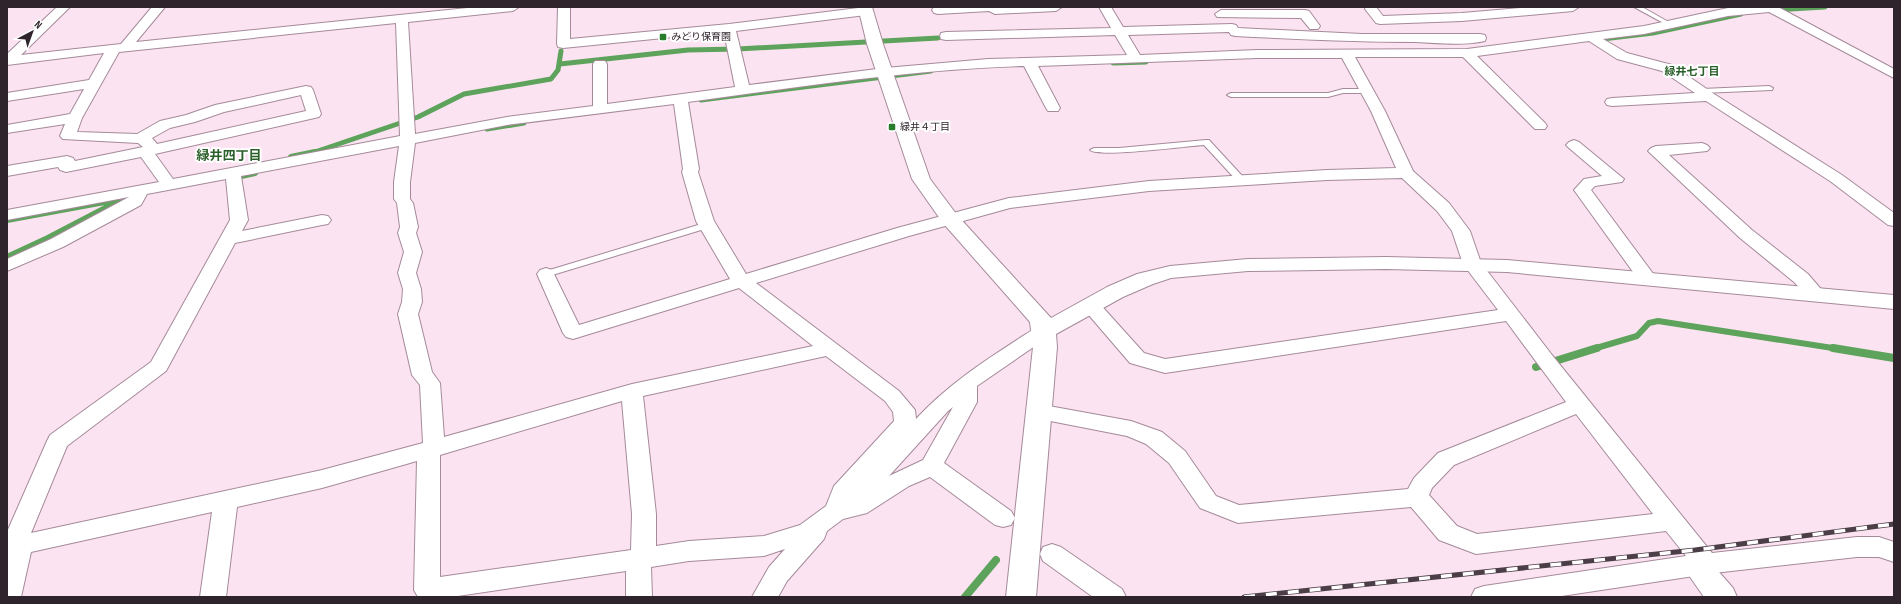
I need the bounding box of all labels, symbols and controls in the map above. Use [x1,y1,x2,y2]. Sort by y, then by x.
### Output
north arrow [12,12,52,52]
text: N [32,18,45,32]
place label: みどり保育園 [671,31,731,43]
marker: みどり保育園 [658,32,668,42]
district label: 緑井七丁目 [1665,65,1720,78]
place label: 緑井４丁目 [900,121,950,133]
marker: 緑井４丁目 [887,122,897,132]
district label: 緑井四丁目 [195,148,262,164]

